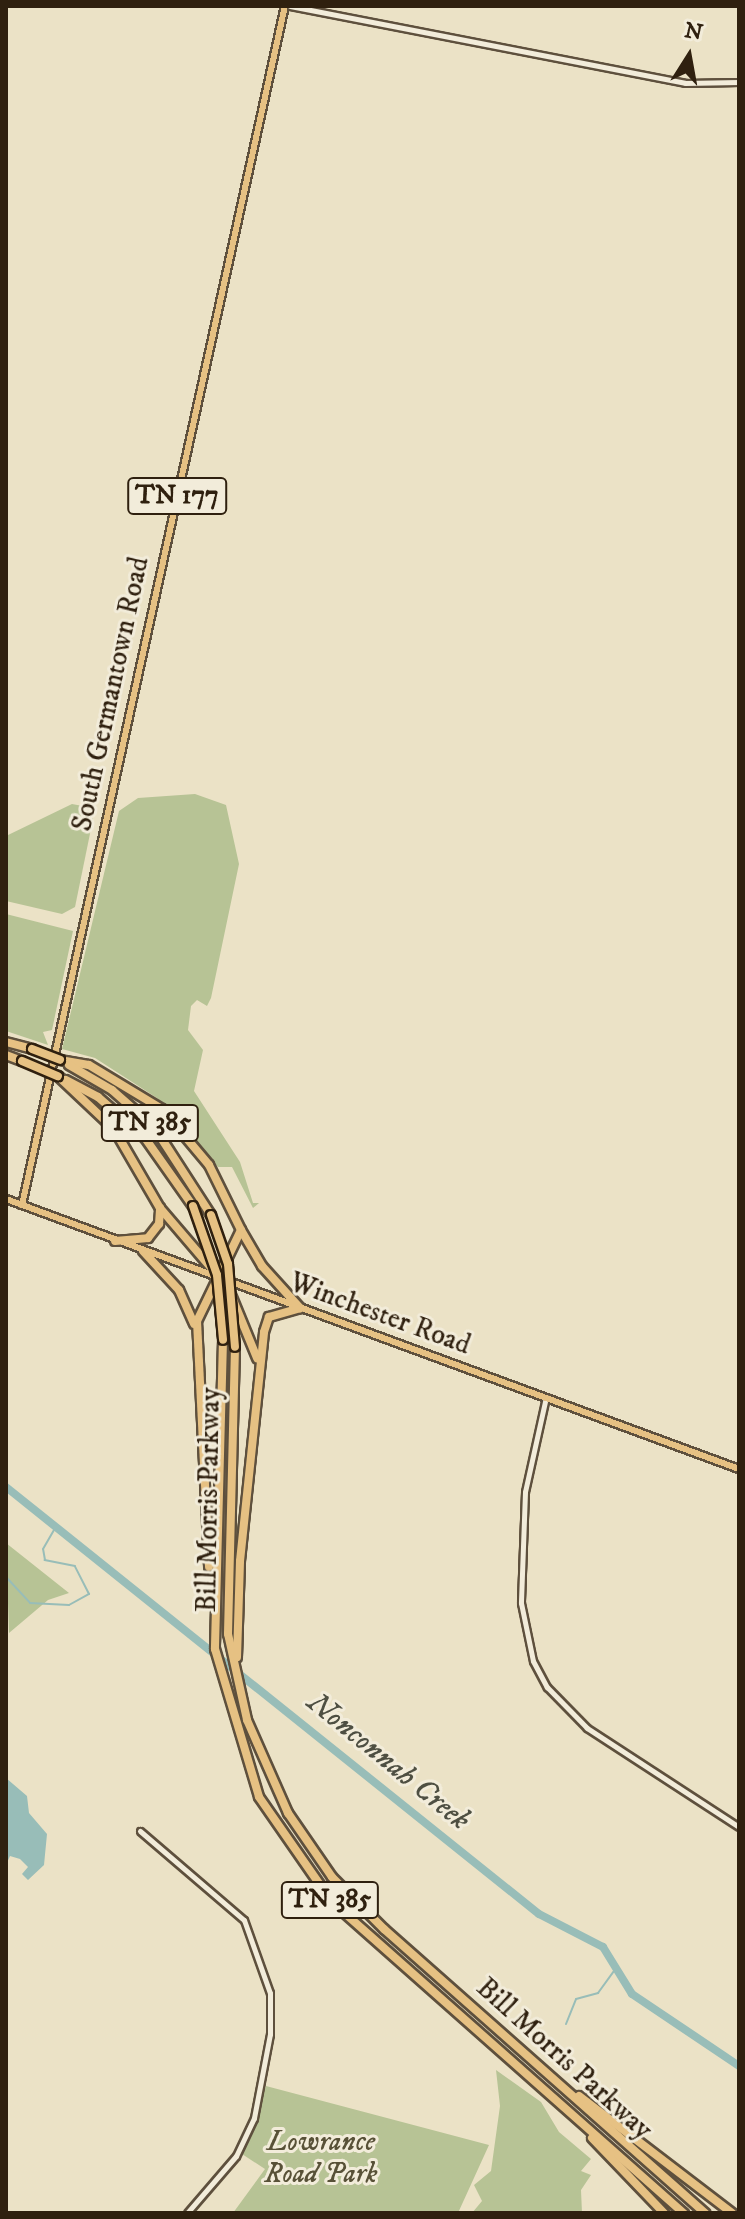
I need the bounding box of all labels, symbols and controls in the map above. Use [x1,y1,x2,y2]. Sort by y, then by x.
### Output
north arrow [649,16,729,96]
text: N [682,17,705,47]
road number: TN 177 [127,474,227,518]
street label: South Germantown Road [66,554,156,834]
road number: TN 385 [100,1101,200,1145]
street label: Winchester Road [285,1266,475,1362]
street label: Bill Morris Parkway [190,1387,228,1613]
water label: Nonconnah Creek [299,1685,477,1839]
road number: TN 385 [280,1878,380,1922]
street label: Bill Morris Parkway [469,1971,659,2147]
park label: Lowrance Road Park [265,2125,377,2191]

